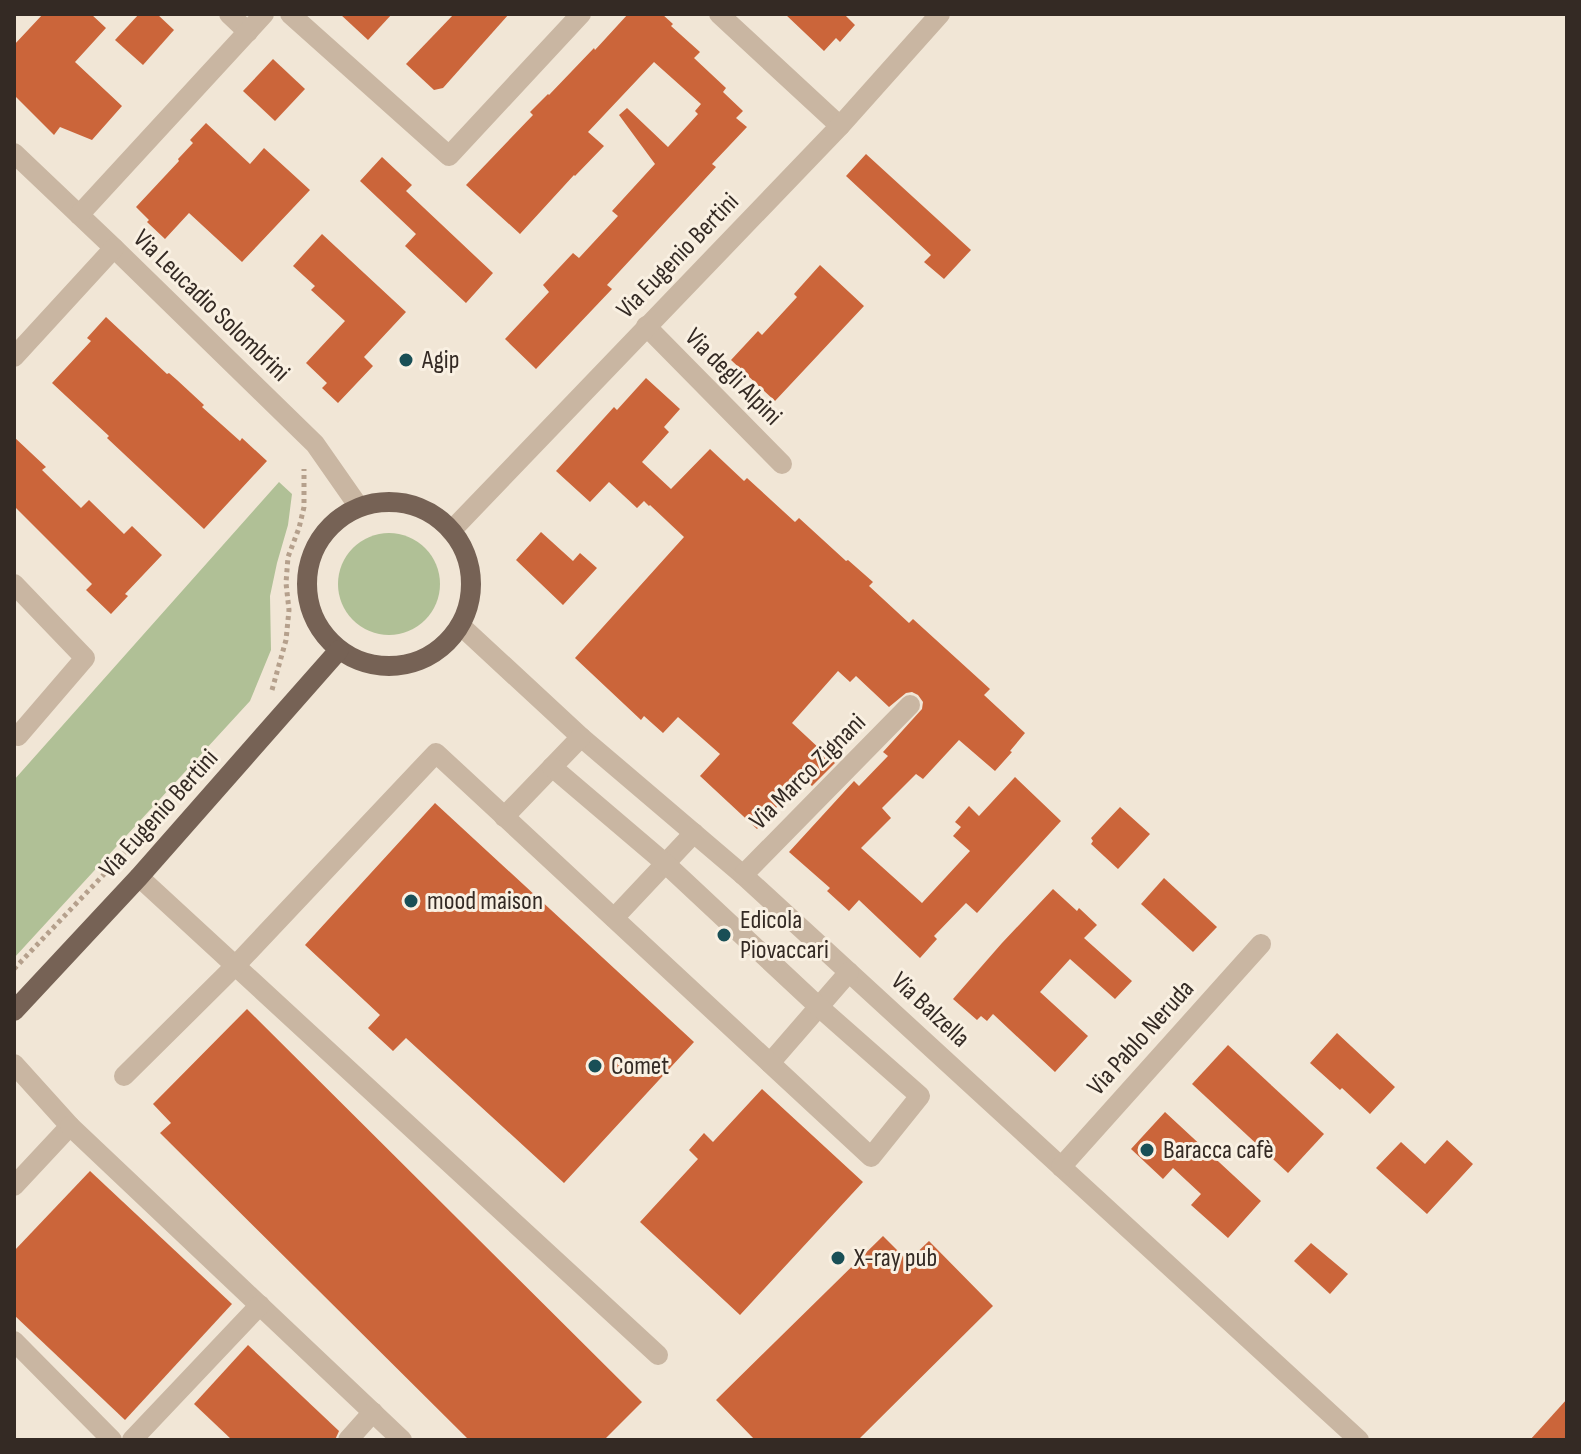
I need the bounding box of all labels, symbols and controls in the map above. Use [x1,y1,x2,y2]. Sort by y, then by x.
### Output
street label: Via Eugenio Bertini [610,187,746,325]
street label: Via Leucadio Solombrini [126,224,296,388]
street label: Via degli Alpini [678,322,788,432]
place label: Agip [421,345,459,376]
marker: Agip [397,351,415,369]
street label: Via Marco Zignani [743,707,873,837]
street label: Via Eugenio Bertini [93,743,225,885]
place label: mood maison [427,886,543,917]
marker: mood maison [402,892,420,910]
place label: Edicola Piovaccari [740,905,829,966]
marker: Edicola Piovaccari [715,926,733,944]
street label: Via Balzella [884,966,976,1054]
street label: Via Pablo Neruda [1081,974,1201,1102]
place label: Comet [611,1051,669,1082]
marker: Comet [586,1057,604,1075]
place label: Baracca cafè [1163,1135,1274,1166]
marker: Baracca cafè [1138,1141,1156,1159]
place label: X-ray pub [853,1243,937,1274]
marker: X-ray pub [829,1249,847,1267]

